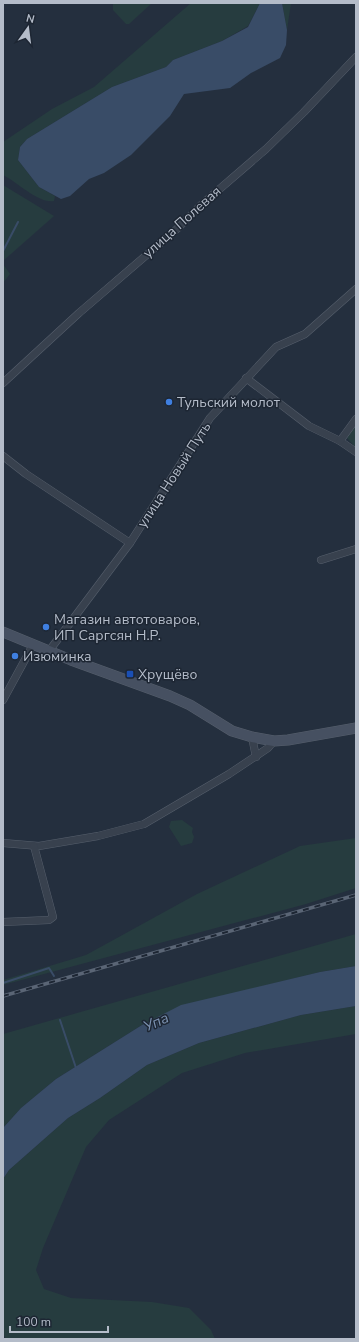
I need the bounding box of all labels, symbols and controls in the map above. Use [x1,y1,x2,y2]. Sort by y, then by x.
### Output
north arrow [8,8,48,48]
text: N [24,11,36,27]
street label: улица Полевая [139,182,225,262]
place label: Тульский молот [177,393,281,412]
marker: Тульский молот [164,397,174,407]
street label: улица Новый Путь [133,418,215,532]
place label: Магазин автотоваров, ИП Саргсян Н.Р. [54,610,200,645]
marker: Магазин автотоваров, ИП Саргсян Н.Р. [41,622,51,632]
place label: Изюминка [23,647,92,666]
marker: Изюминка [10,651,20,661]
place label: Хрущёво [138,665,197,684]
marker: Хрущёво [125,669,135,679]
water label: Упа [140,1008,172,1036]
scale bar [10,1308,108,1334]
text: 100 m [16,1314,51,1330]

